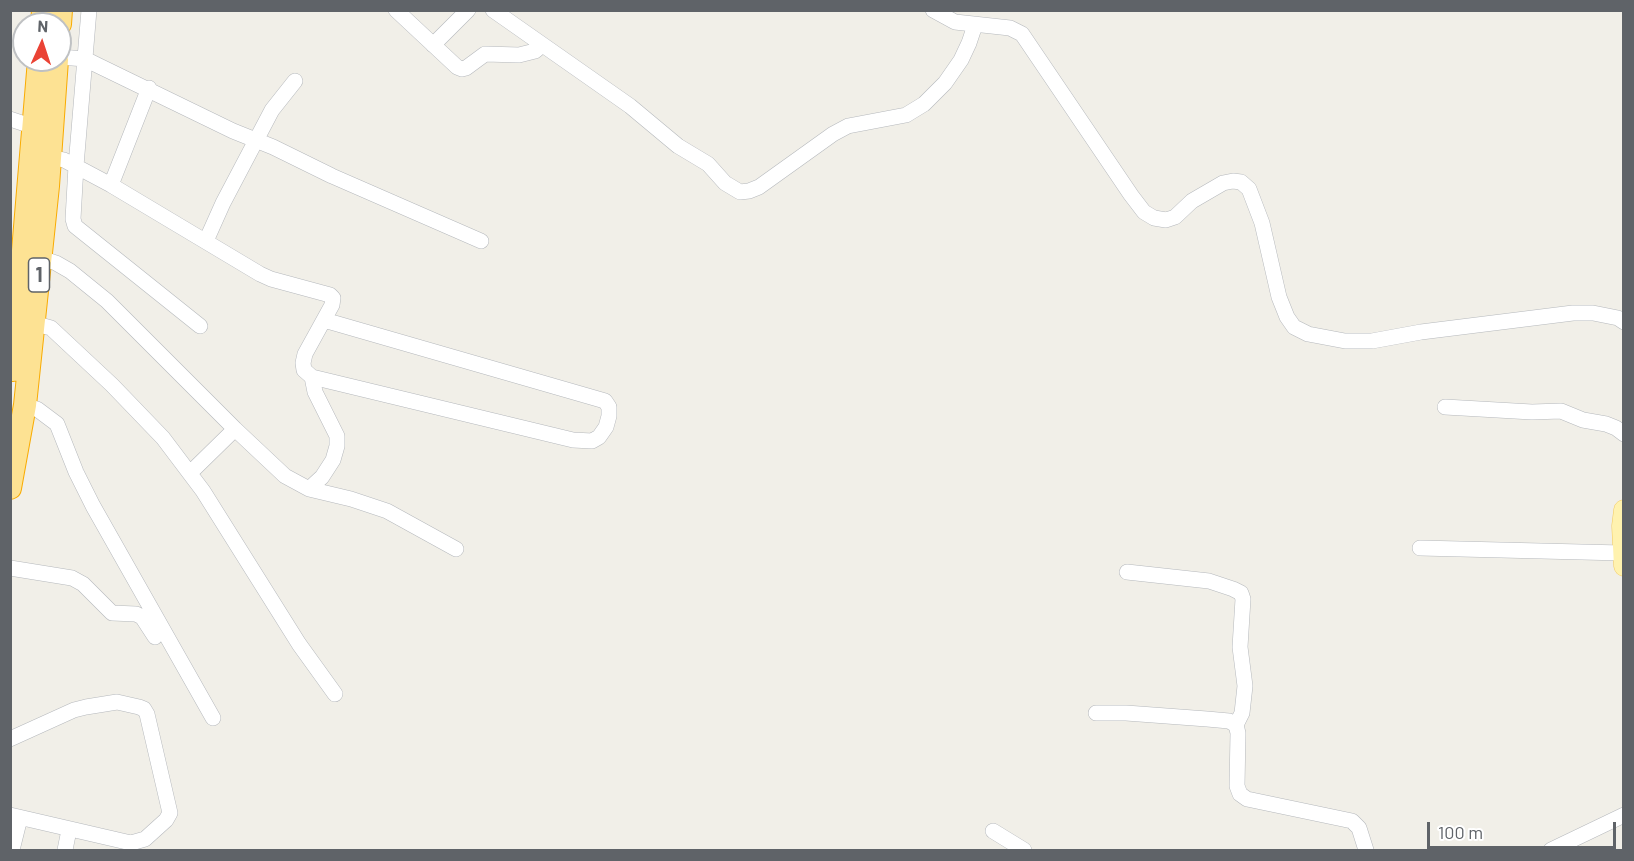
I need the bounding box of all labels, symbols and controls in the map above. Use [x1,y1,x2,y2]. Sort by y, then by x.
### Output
north arrow [12,12,72,72]
text: N [37,16,49,35]
road number: 1 [28,258,50,292]
scale bar [1430,810,1619,848]
text: 100 m [1438,821,1483,843]

